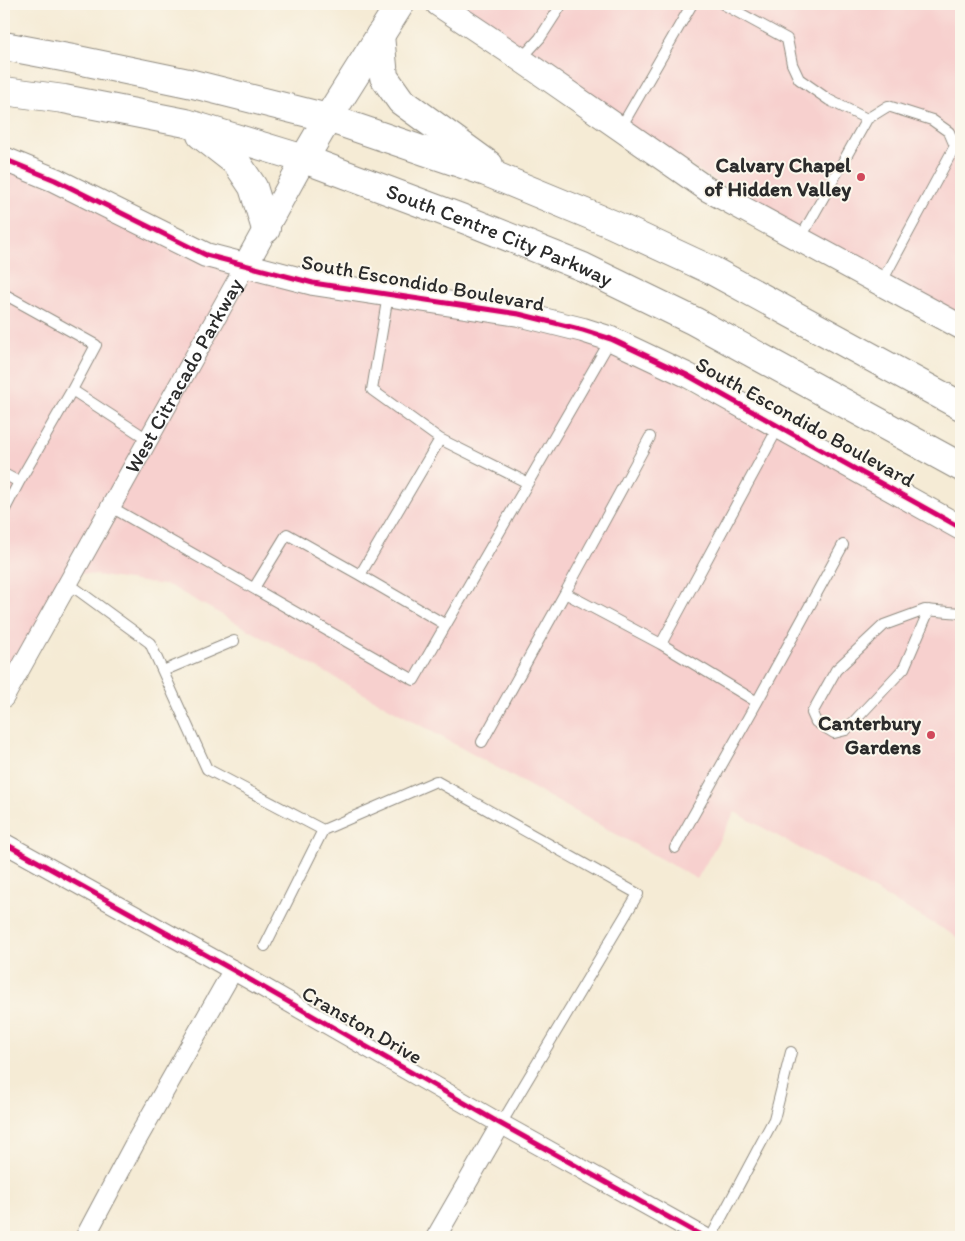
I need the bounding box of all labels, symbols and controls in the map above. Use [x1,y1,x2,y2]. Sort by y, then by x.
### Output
place label: Calvary Chapel of Hidden Valley [704,152,852,202]
marker: Calvary Chapel of Hidden Valley [855,171,867,183]
street label: South Centre City Parkway [383,178,617,292]
street label: South Escondido Boulevard [300,249,546,316]
street label: West Citracado Parkway [119,273,248,477]
street label: South Escondido Boulevard [692,351,919,492]
place label: Canterbury Gardens [818,710,922,759]
marker: Canterbury Gardens [925,729,937,741]
street label: Cranston Drive [298,980,427,1069]

